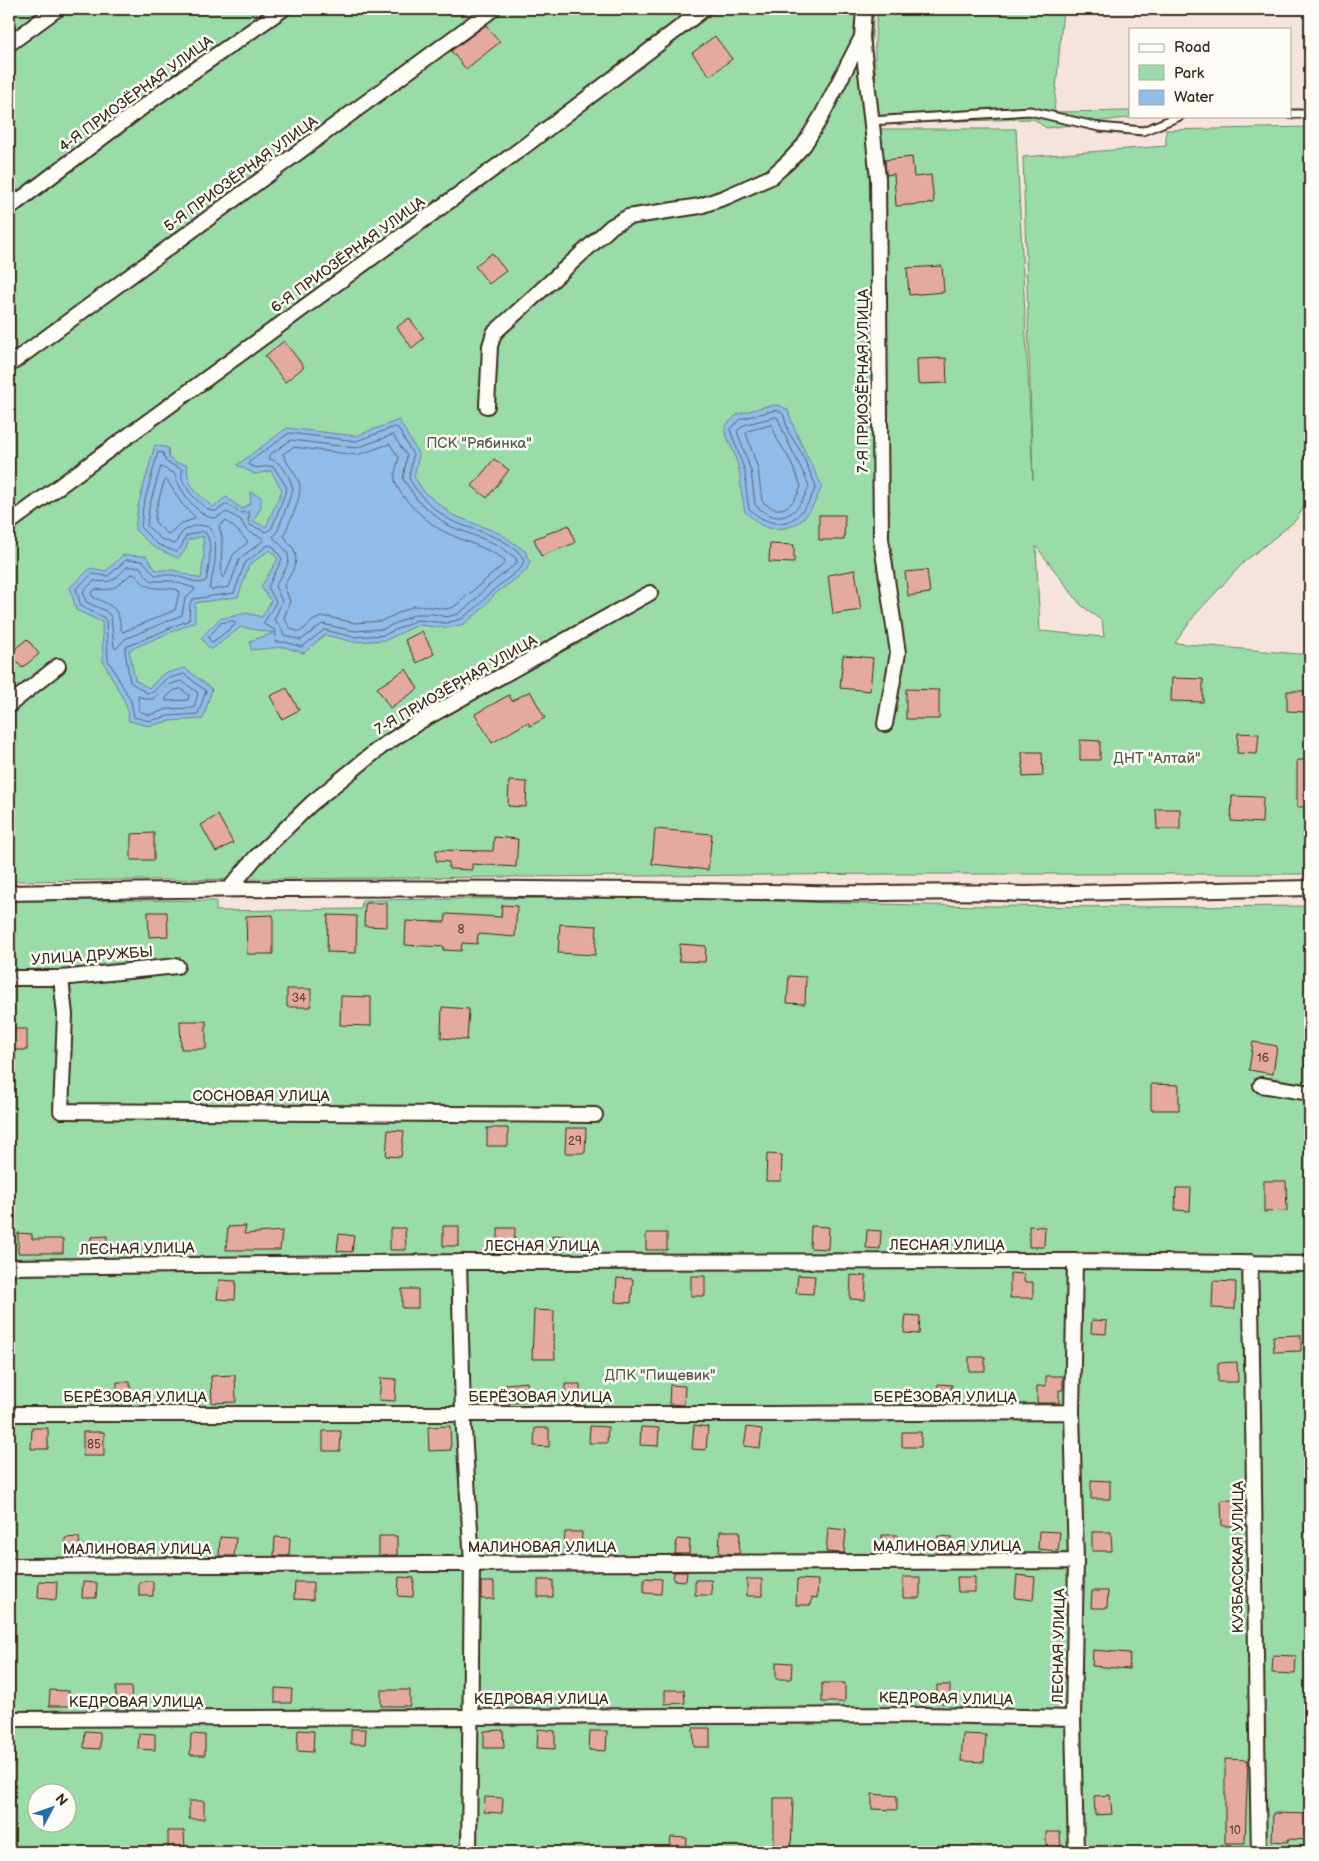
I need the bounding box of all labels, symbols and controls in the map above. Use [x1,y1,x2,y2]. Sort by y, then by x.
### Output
legend [1129,28,1292,118]
street label: 4-Я ПРИОЗЁРНАЯ УЛИЦА [55,31,218,156]
text: Road [1174,38,1210,57]
text: Park [1174,64,1205,83]
text: Water [1174,88,1214,107]
street label: 5-Я ПРИОЗЁРНАЯ УЛИЦА [160,111,322,236]
street label: 6-Я ПРИОЗЁРНАЯ УЛИЦА [267,192,430,317]
street label: 7-Я ПРИОЗЁРНАЯ УЛИЦА [854,288,873,473]
park label: ПСК "Рябинка" [426,434,532,453]
street label: 7-Я ПРИОЗЁРНАЯ УЛИЦА [372,630,541,739]
park label: ДНТ "Алтай" [1113,749,1201,768]
house number: 8 [458,922,465,937]
street label: УЛИЦА ДРУЖБЫ [30,942,154,970]
house number: 34 [292,991,307,1006]
house number: 16 [1257,1051,1269,1066]
street label: СОСНОВАЯ УЛИЦА [192,1087,330,1106]
house number: 29 [568,1134,582,1149]
street label: ЛЕСНАЯ УЛИЦА [888,1236,1006,1255]
street label: ЛЕСНАЯ УЛИЦА [483,1237,601,1256]
street label: ЛЕСНАЯ УЛИЦА [78,1238,196,1260]
park label: ДПК "Пищевик" [604,1366,716,1385]
street label: БЕРЁЗОВАЯ УЛИЦА [63,1388,208,1407]
street label: БЕРЁЗОВАЯ УЛИЦА [468,1388,613,1407]
street label: БЕРЁЗОВАЯ УЛИЦА [873,1388,1018,1407]
house number: 85 [87,1437,101,1452]
street label: КУЗБАССКАЯ УЛИЦА [1229,1480,1248,1633]
street label: МАЛИНОВАЯ УЛИЦА [873,1537,1022,1556]
street label: МАЛИНОВАЯ УЛИЦА [468,1538,617,1557]
street label: МАЛИНОВАЯ УЛИЦА [63,1540,212,1559]
street label: ЛЕСНАЯ УЛИЦА [1048,1587,1070,1705]
street label: КЕДРОВАЯ УЛИЦА [879,1688,1014,1710]
street label: КЕДРОВАЯ УЛИЦА [474,1690,609,1709]
street label: КЕДРОВАЯ УЛИЦА [69,1693,204,1712]
north arrow [28,1784,78,1834]
text: N [52,1790,71,1809]
house number: 10 [1229,1823,1241,1838]

